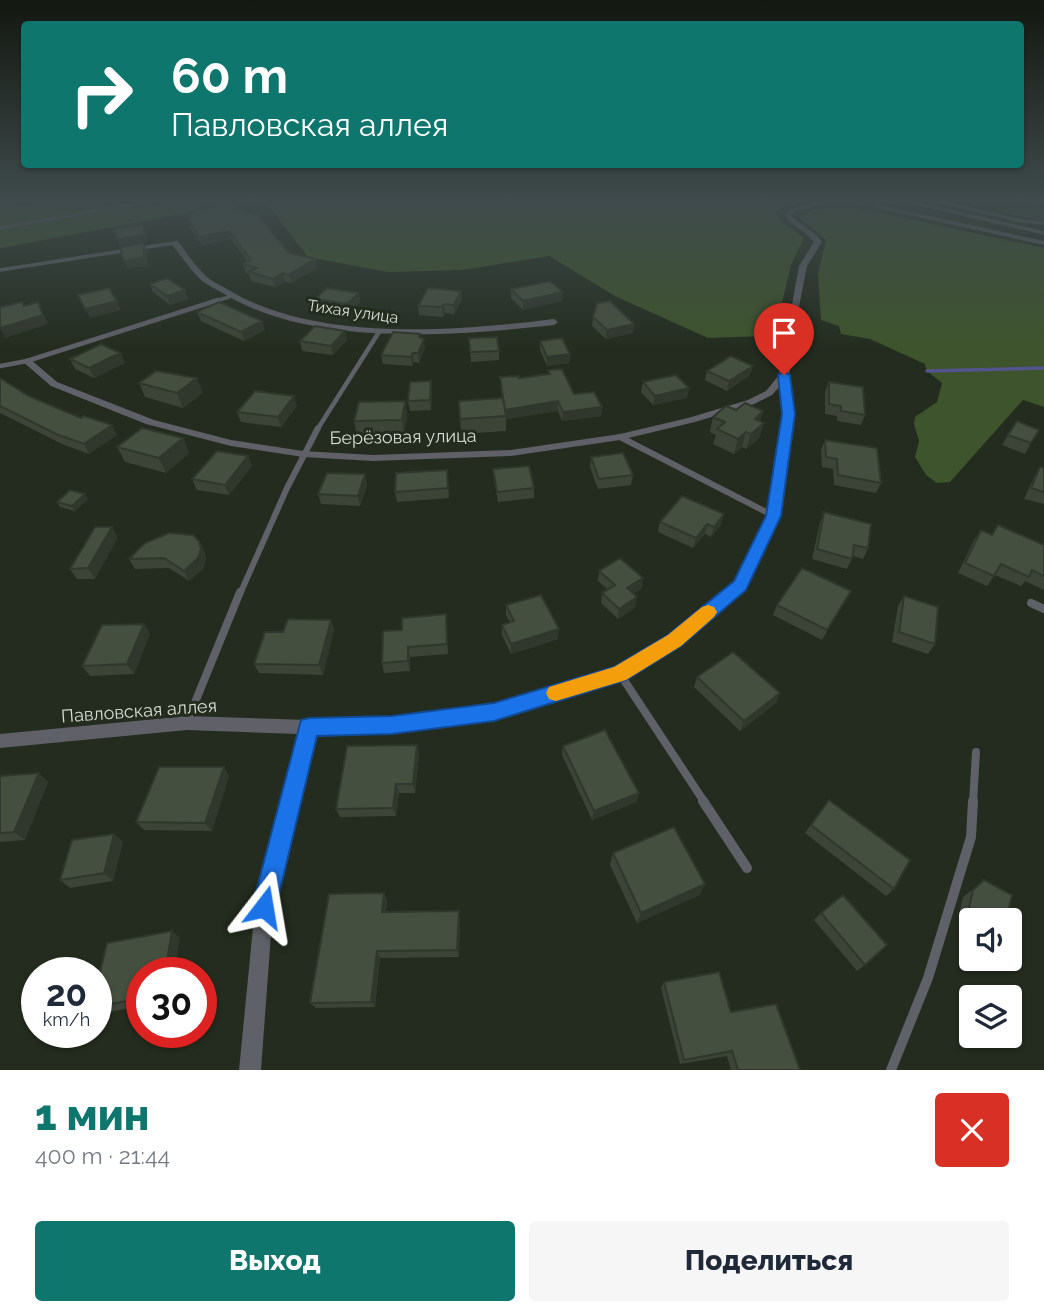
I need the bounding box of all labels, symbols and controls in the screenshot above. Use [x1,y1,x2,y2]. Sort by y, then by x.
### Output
text: 60 m [171,47,288,104]
icon: right [56,49,147,140]
text: Павловская аллея [171,106,448,143]
street label: Тихая улица [306,296,400,327]
pin [754,303,814,375]
icon: arrive [765,314,803,352]
street label: Берёзовая улица [329,425,477,448]
street label: Павловская аллея [60,695,218,726]
position arrow [227,870,301,944]
map controls [959,908,1022,1048]
button: sound [959,908,1022,971]
speed limit sign: 30 [126,957,217,1048]
text: 20 [46,973,87,1014]
button: layers [959,985,1022,1048]
text: km/h [43,1009,90,1030]
text: 1 мин [35,1091,149,1140]
button: close [935,1093,1009,1167]
text: 400 m · 21:44 [35,1142,170,1169]
button: Выход [35,1221,515,1301]
button: Поделиться [529,1221,1009,1301]

